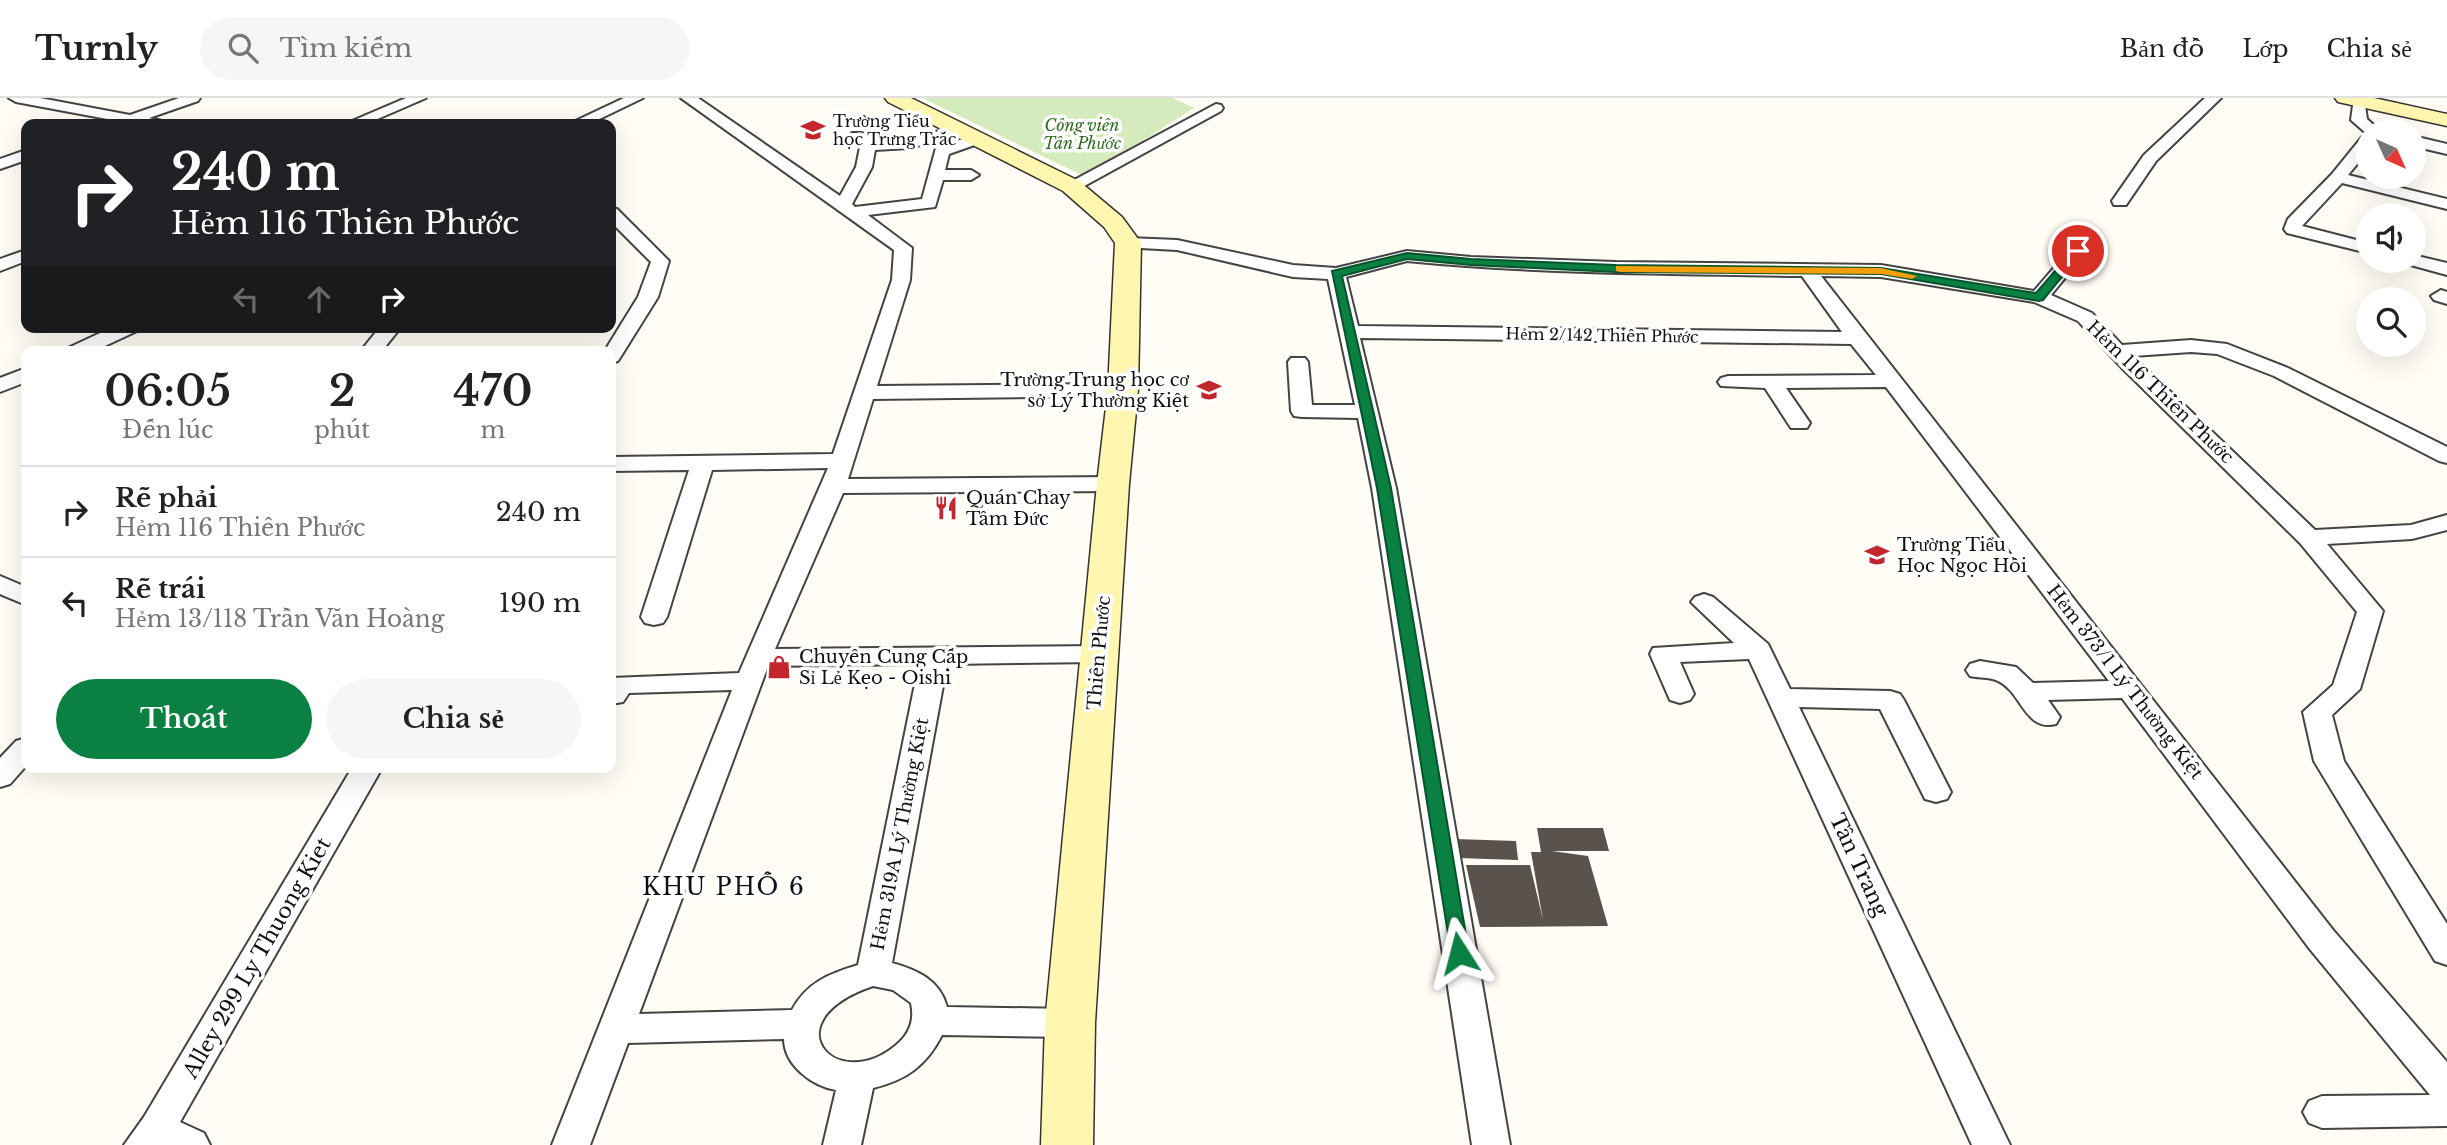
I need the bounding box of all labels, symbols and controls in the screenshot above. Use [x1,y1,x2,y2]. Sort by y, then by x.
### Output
search box [200,17,690,80]
text: Turnly [35,28,158,69]
icon: search [224,29,262,67]
text: Tìm kiếm [280,32,412,64]
text: Bản đồ [2120,34,2204,63]
text: Lớp [2242,34,2289,63]
text: Chia sẻ [2327,34,2412,63]
place label: Trường Tiểu học Trưng Trắc [833,111,957,149]
park label: Công viên Tân Phước [1043,115,1121,153]
school or university icon: Trường Tiểu học Trưng Trắc [799,116,827,144]
north arrow [2356,119,2426,189]
map controls [2356,119,2426,357]
text: 240 m [171,142,340,203]
icon: right [56,147,147,238]
text: Hẻm 116 Thiên Phước [171,203,519,243]
button: sound [2356,203,2426,273]
pin [2048,221,2108,281]
icon: arrive [2059,232,2097,270]
icon: left [227,280,265,318]
icon: ahead [300,280,338,318]
icon: right [373,280,411,318]
button: search [2356,287,2426,357]
street label: Hẻm 116 Thiên Phước [2082,316,2238,468]
street label: Hẻm 2/142 Thiên Phước [1505,323,1699,347]
text: 06:05 [104,365,231,417]
text: 2 [329,365,356,417]
text: 470 [453,365,533,417]
place label: Trường Trung học cơ sở Lý Thường Kiệt [1000,369,1189,412]
school or university icon: Trường Trung học cơ sở Lý Thường Kiệt [1195,376,1223,404]
text: Đến lúc [122,416,213,444]
text: phút [314,416,370,444]
text: m [481,416,505,444]
text: Rẽ phải [115,482,217,514]
place label: Quán Chay Tâm Đức [966,487,1071,530]
icon: right [56,493,94,531]
restaurant icon: Quán Chay Tâm Đức [932,494,960,522]
text: 240 m [496,496,581,528]
text: Hẻm 116 Thiên Phước [115,514,365,542]
place label: Trường Tiểu Học Ngọc Hồi [1897,534,2027,577]
school or university icon: Trường Tiểu Học Ngọc Hồi [1863,541,1891,569]
text: Rẽ trái [115,573,205,605]
street label: Hẻm 373/1 Lý Thường Kiệt [2042,580,2208,784]
icon: left [56,584,94,622]
text: 190 m [499,587,581,619]
street label: Thiên Phước [1083,595,1115,711]
text: Hẻm 13/118 Trần Văn Hoàng [115,605,444,633]
place label: Chuyên Cung Cấp Sỉ Lẻ Kẹo - Oishi [799,646,968,689]
shop icon: Chuyên Cung Cấp Sỉ Lẻ Kẹo - Oishi [765,653,793,681]
button: Thoát [56,679,312,759]
button: Chia sẻ [326,679,581,759]
street label: Hẻm 319A Lý Thường Kiệt [867,716,933,952]
street label: Tân Trang [1824,809,1894,921]
street label: Alley 299 Ly Thuong Kiet [177,833,337,1084]
district label: KHU PHỐ 6 [642,871,806,901]
position arrow [1422,916,1496,990]

